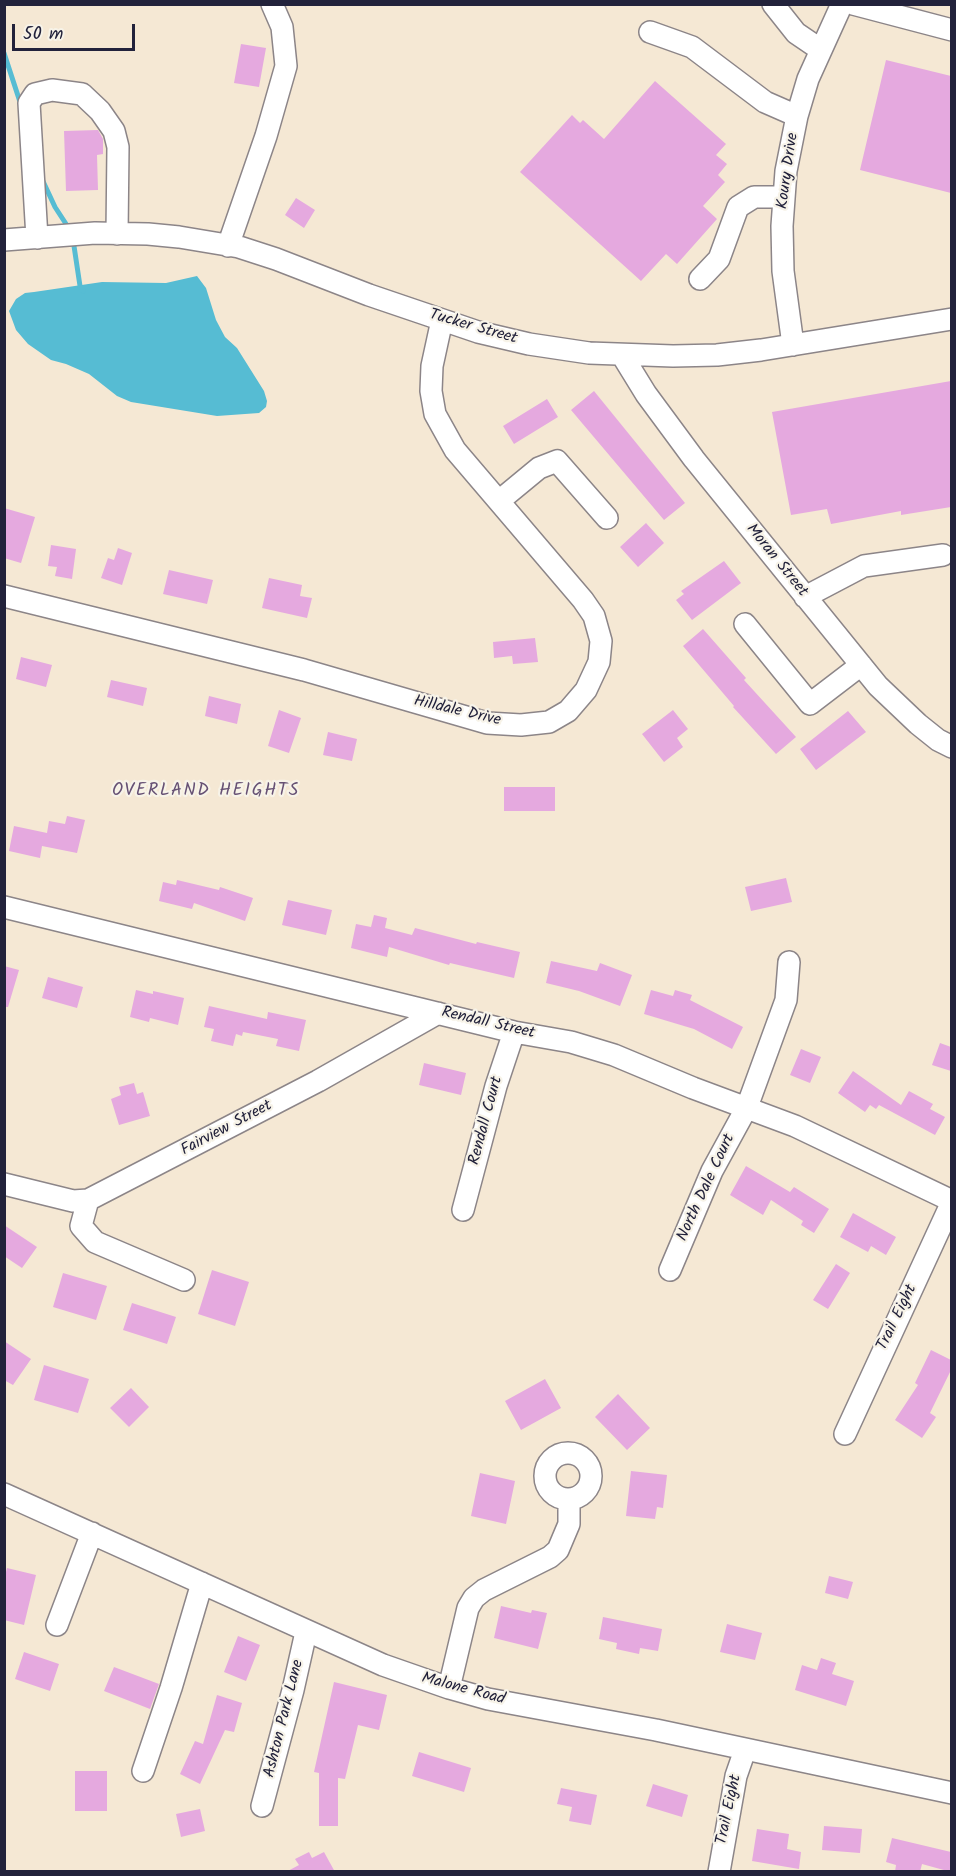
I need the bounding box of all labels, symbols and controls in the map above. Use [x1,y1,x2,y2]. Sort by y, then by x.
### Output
scale bar [15,12,138,50]
text: 50 m [23,20,63,49]
street label: Koury Drive [774,132,804,210]
street label: Tucker Street [427,306,519,350]
street label: Moran Street [741,521,811,601]
street label: Hilldale Drive [412,693,502,731]
district label: OVERLAND HEIGHTS [112,781,300,803]
street label: Rendall Street [439,1004,537,1044]
street label: Rendall Court [466,1075,508,1167]
street label: Fairview Street [178,1097,276,1161]
street label: North Dale Court [674,1131,740,1245]
street label: Trail Eight [874,1282,922,1354]
street label: Ashton Park Lane [261,1658,309,1780]
street label: Malone Road [419,1670,507,1710]
street label: Trail Eight [713,1773,747,1847]

